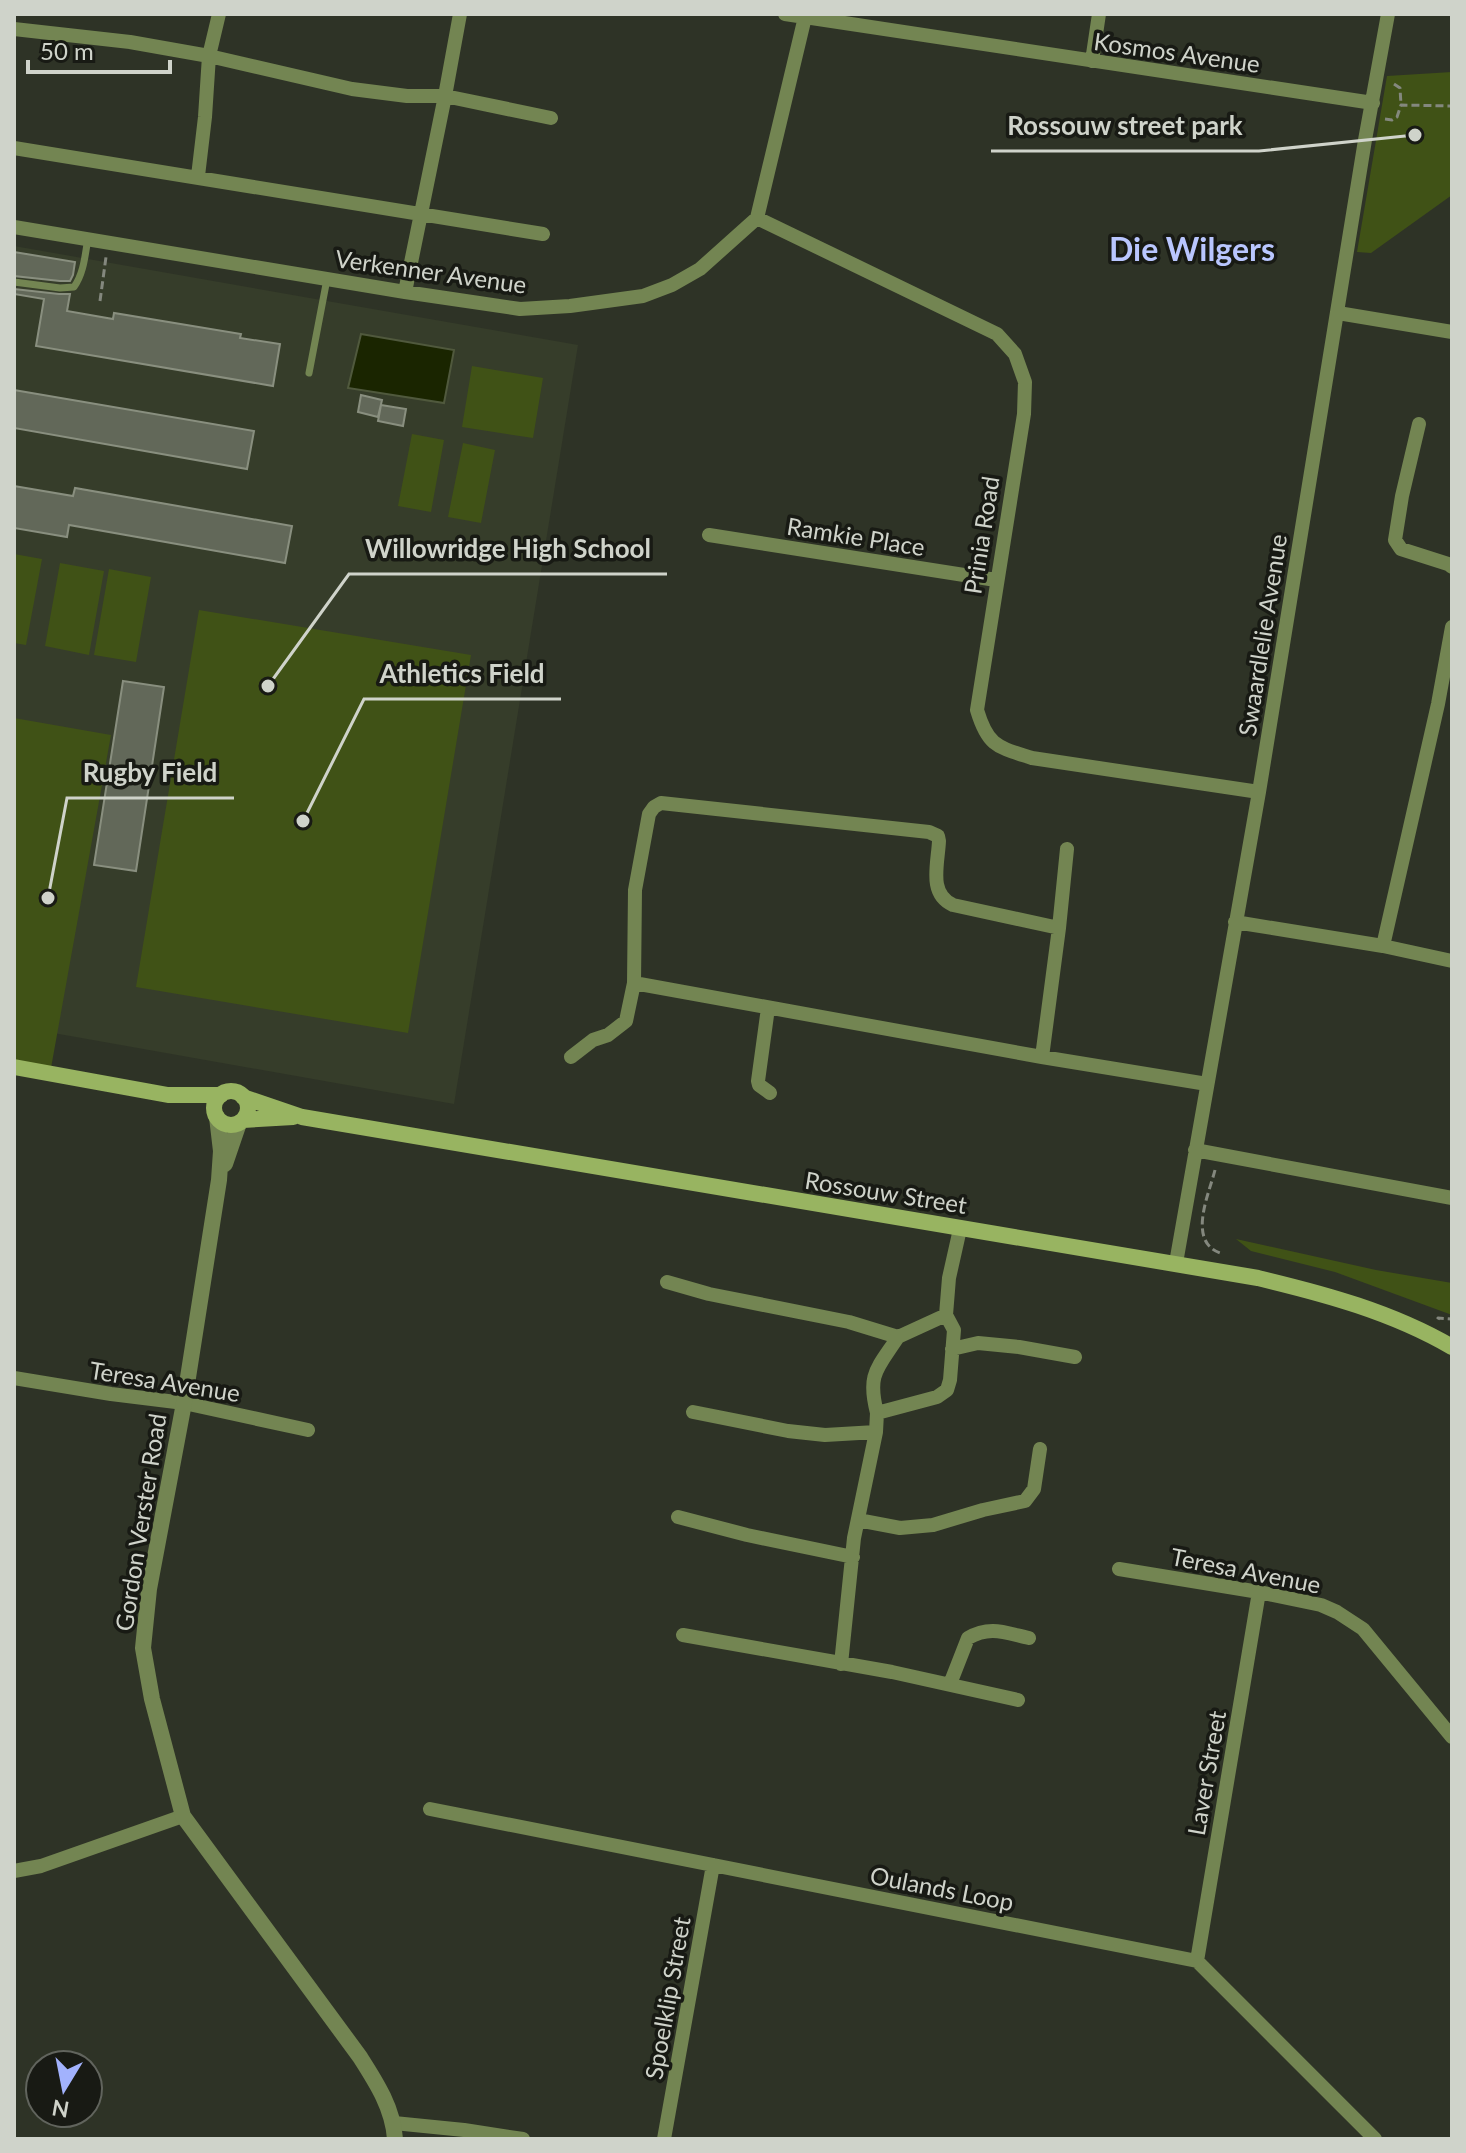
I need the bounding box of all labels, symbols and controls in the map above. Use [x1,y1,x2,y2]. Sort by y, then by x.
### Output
scale bar [28,24,170,74]
street label: Kosmos Avenue [1092,26,1262,78]
text: 50 m [40,36,94,65]
callout: Rossouw street park [991,101,1259,151]
text: Rossouw street park [1007,109,1243,141]
district label: Die Wilgers [1109,229,1275,268]
street label: Verkenner Avenue [334,243,528,299]
street label: Prinia Road [957,474,1005,596]
street label: Ramkie Place [785,511,927,561]
callout: Willowridge High School [349,524,667,574]
text: Willowridge High School [365,532,651,564]
street label: Swaardlelie Avenue [1232,532,1292,738]
callout: Athletics Field [364,649,561,699]
text: Athletics Field [378,657,545,689]
callout: Rugby Field [67,748,234,798]
text: Rugby Field [83,756,217,788]
street label: Rossouw Street [803,1165,969,1219]
street label: Teresa Avenue [88,1355,242,1407]
street label: Gordon Verster Road [108,1411,172,1633]
street label: Teresa Avenue [1169,1541,1323,1599]
street label: Laver Street [1181,1708,1231,1838]
street label: Oulands Loop [868,1860,1016,1916]
street label: Spoelklip Street [638,1914,696,2082]
north arrow [24,2049,104,2129]
text: N [50,2094,71,2124]

